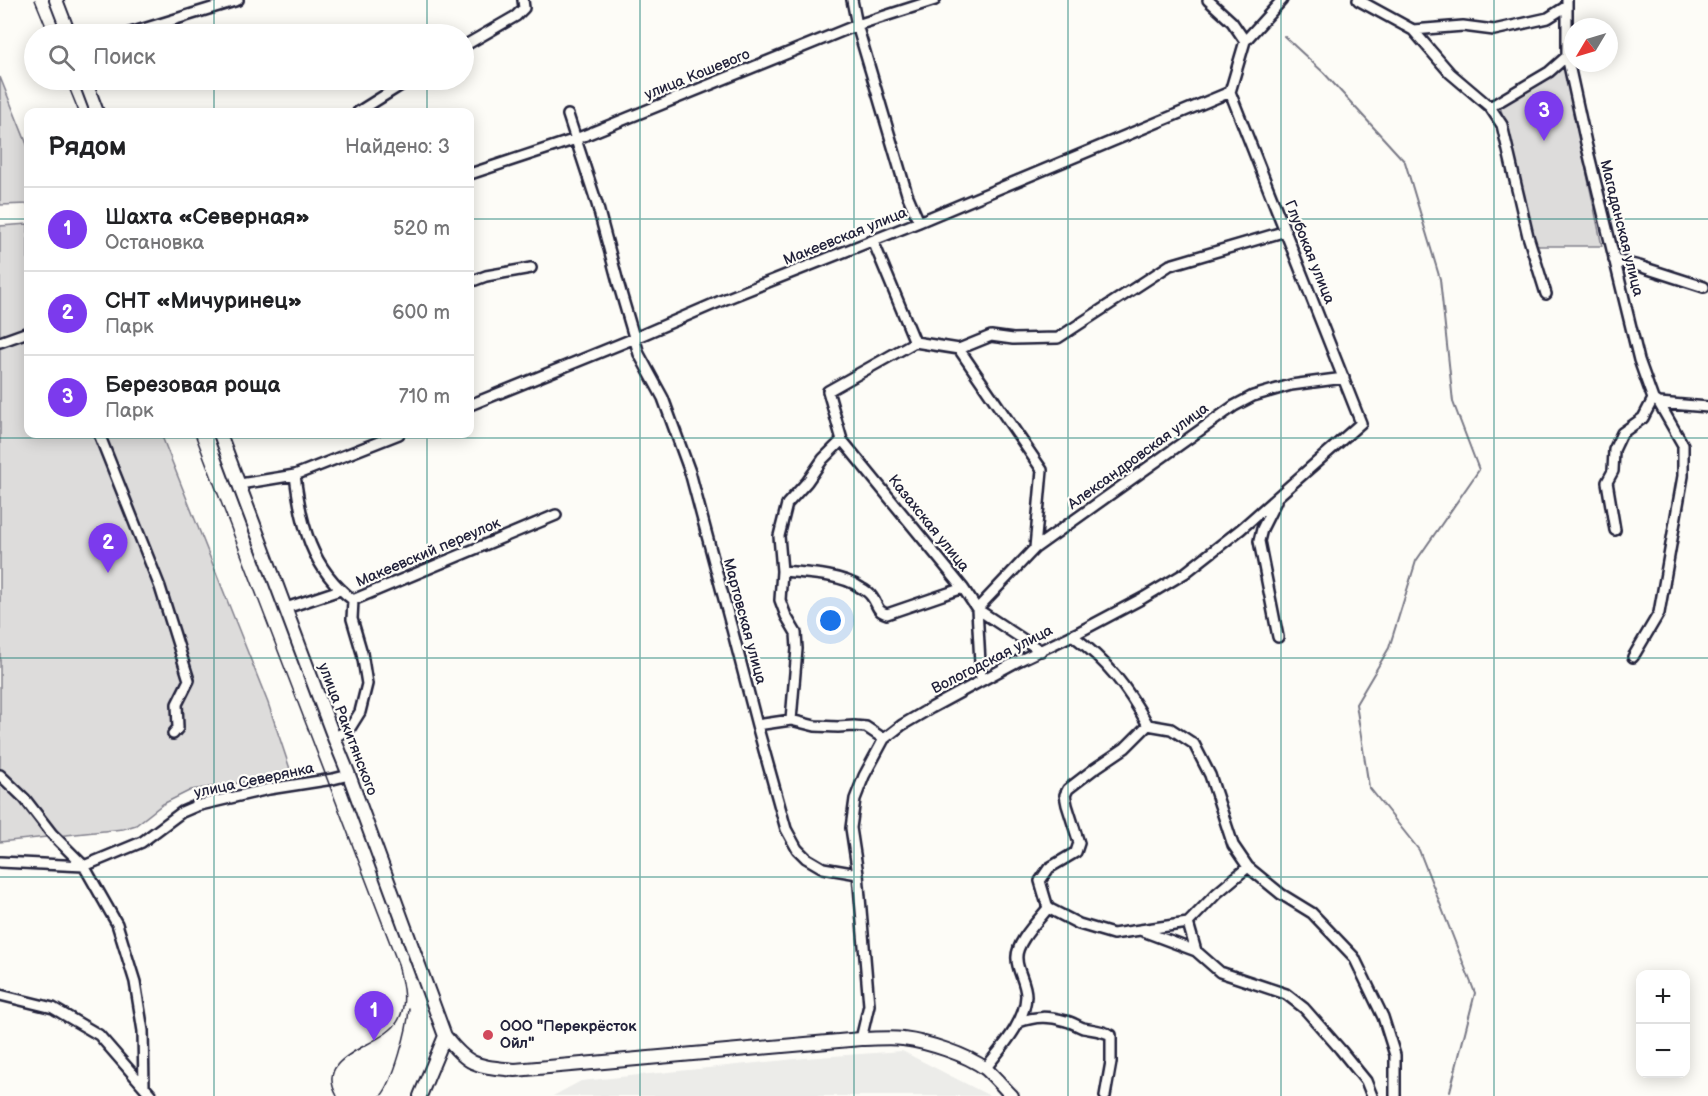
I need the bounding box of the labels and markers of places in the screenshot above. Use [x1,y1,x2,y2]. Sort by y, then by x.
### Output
pin: 3 [1524,92,1564,141]
pin: 2 [88,524,128,573]
pin: 1 [354,992,394,1041]
place label: ООО "Перекрёсток Ойл" [500,1017,637,1053]
marker: ООО "Перекрёсток Ойл" [481,1028,495,1042]

